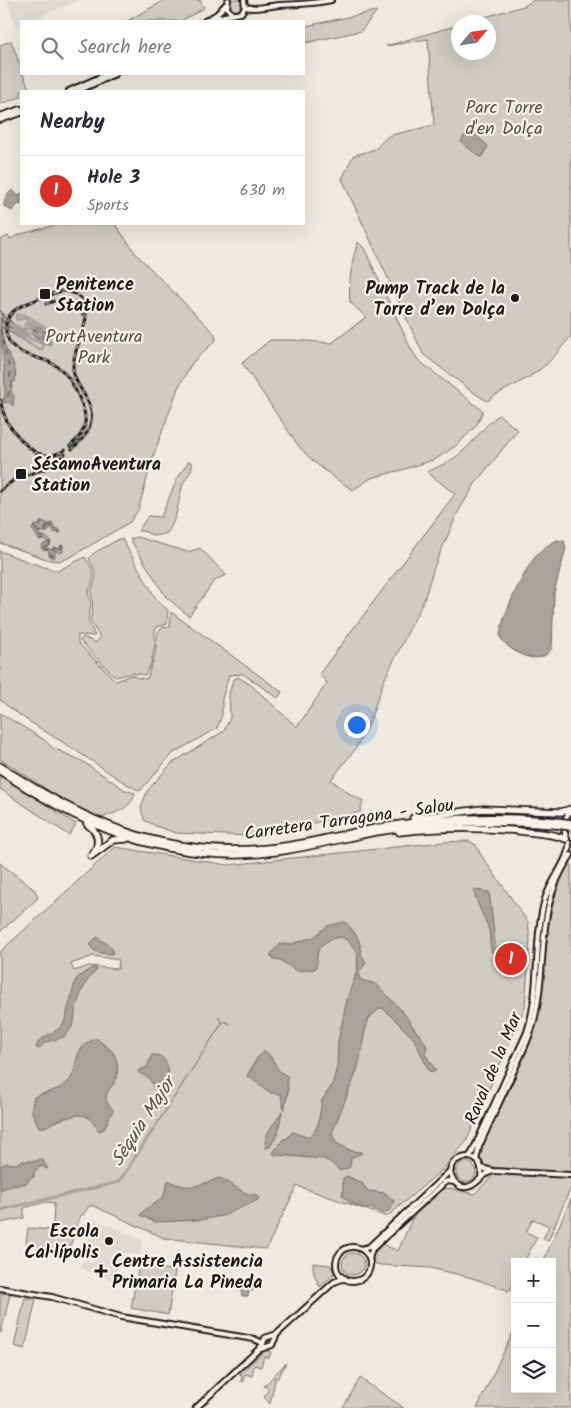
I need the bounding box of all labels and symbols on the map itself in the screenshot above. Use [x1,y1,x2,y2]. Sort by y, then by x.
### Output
north arrow [451,15,496,60]
park label: Parc Torre d'en Dolça [465,94,543,144]
place label: Penitence Station [56,271,134,321]
place label: Pump Track de la Torre d’en Dolça [366,275,505,325]
marker: Penitence Station [38,287,52,301]
marker: Pump Track de la Torre d’en Dolça [509,292,521,304]
park label: PortAventura Park [45,323,143,373]
place label: SésamoAventura Station [32,451,161,501]
marker: SésamoAventura Station [14,467,28,481]
your location [344,712,370,738]
street label: Carretera Tarragona - Salou [243,791,456,850]
pin: 1 [495,940,527,978]
street label: Raval de la Mar [458,1007,531,1129]
water label: Sèquia Major [104,1068,186,1173]
place label: Escola Cal·lípolis [24,1218,100,1268]
marker: Escola Cal·lípolis [103,1235,115,1247]
place label: Centre Assistencia Primaria La Pineda [112,1248,263,1298]
marker: Centre Assistencia Primaria La Pineda [94,1264,108,1278]

